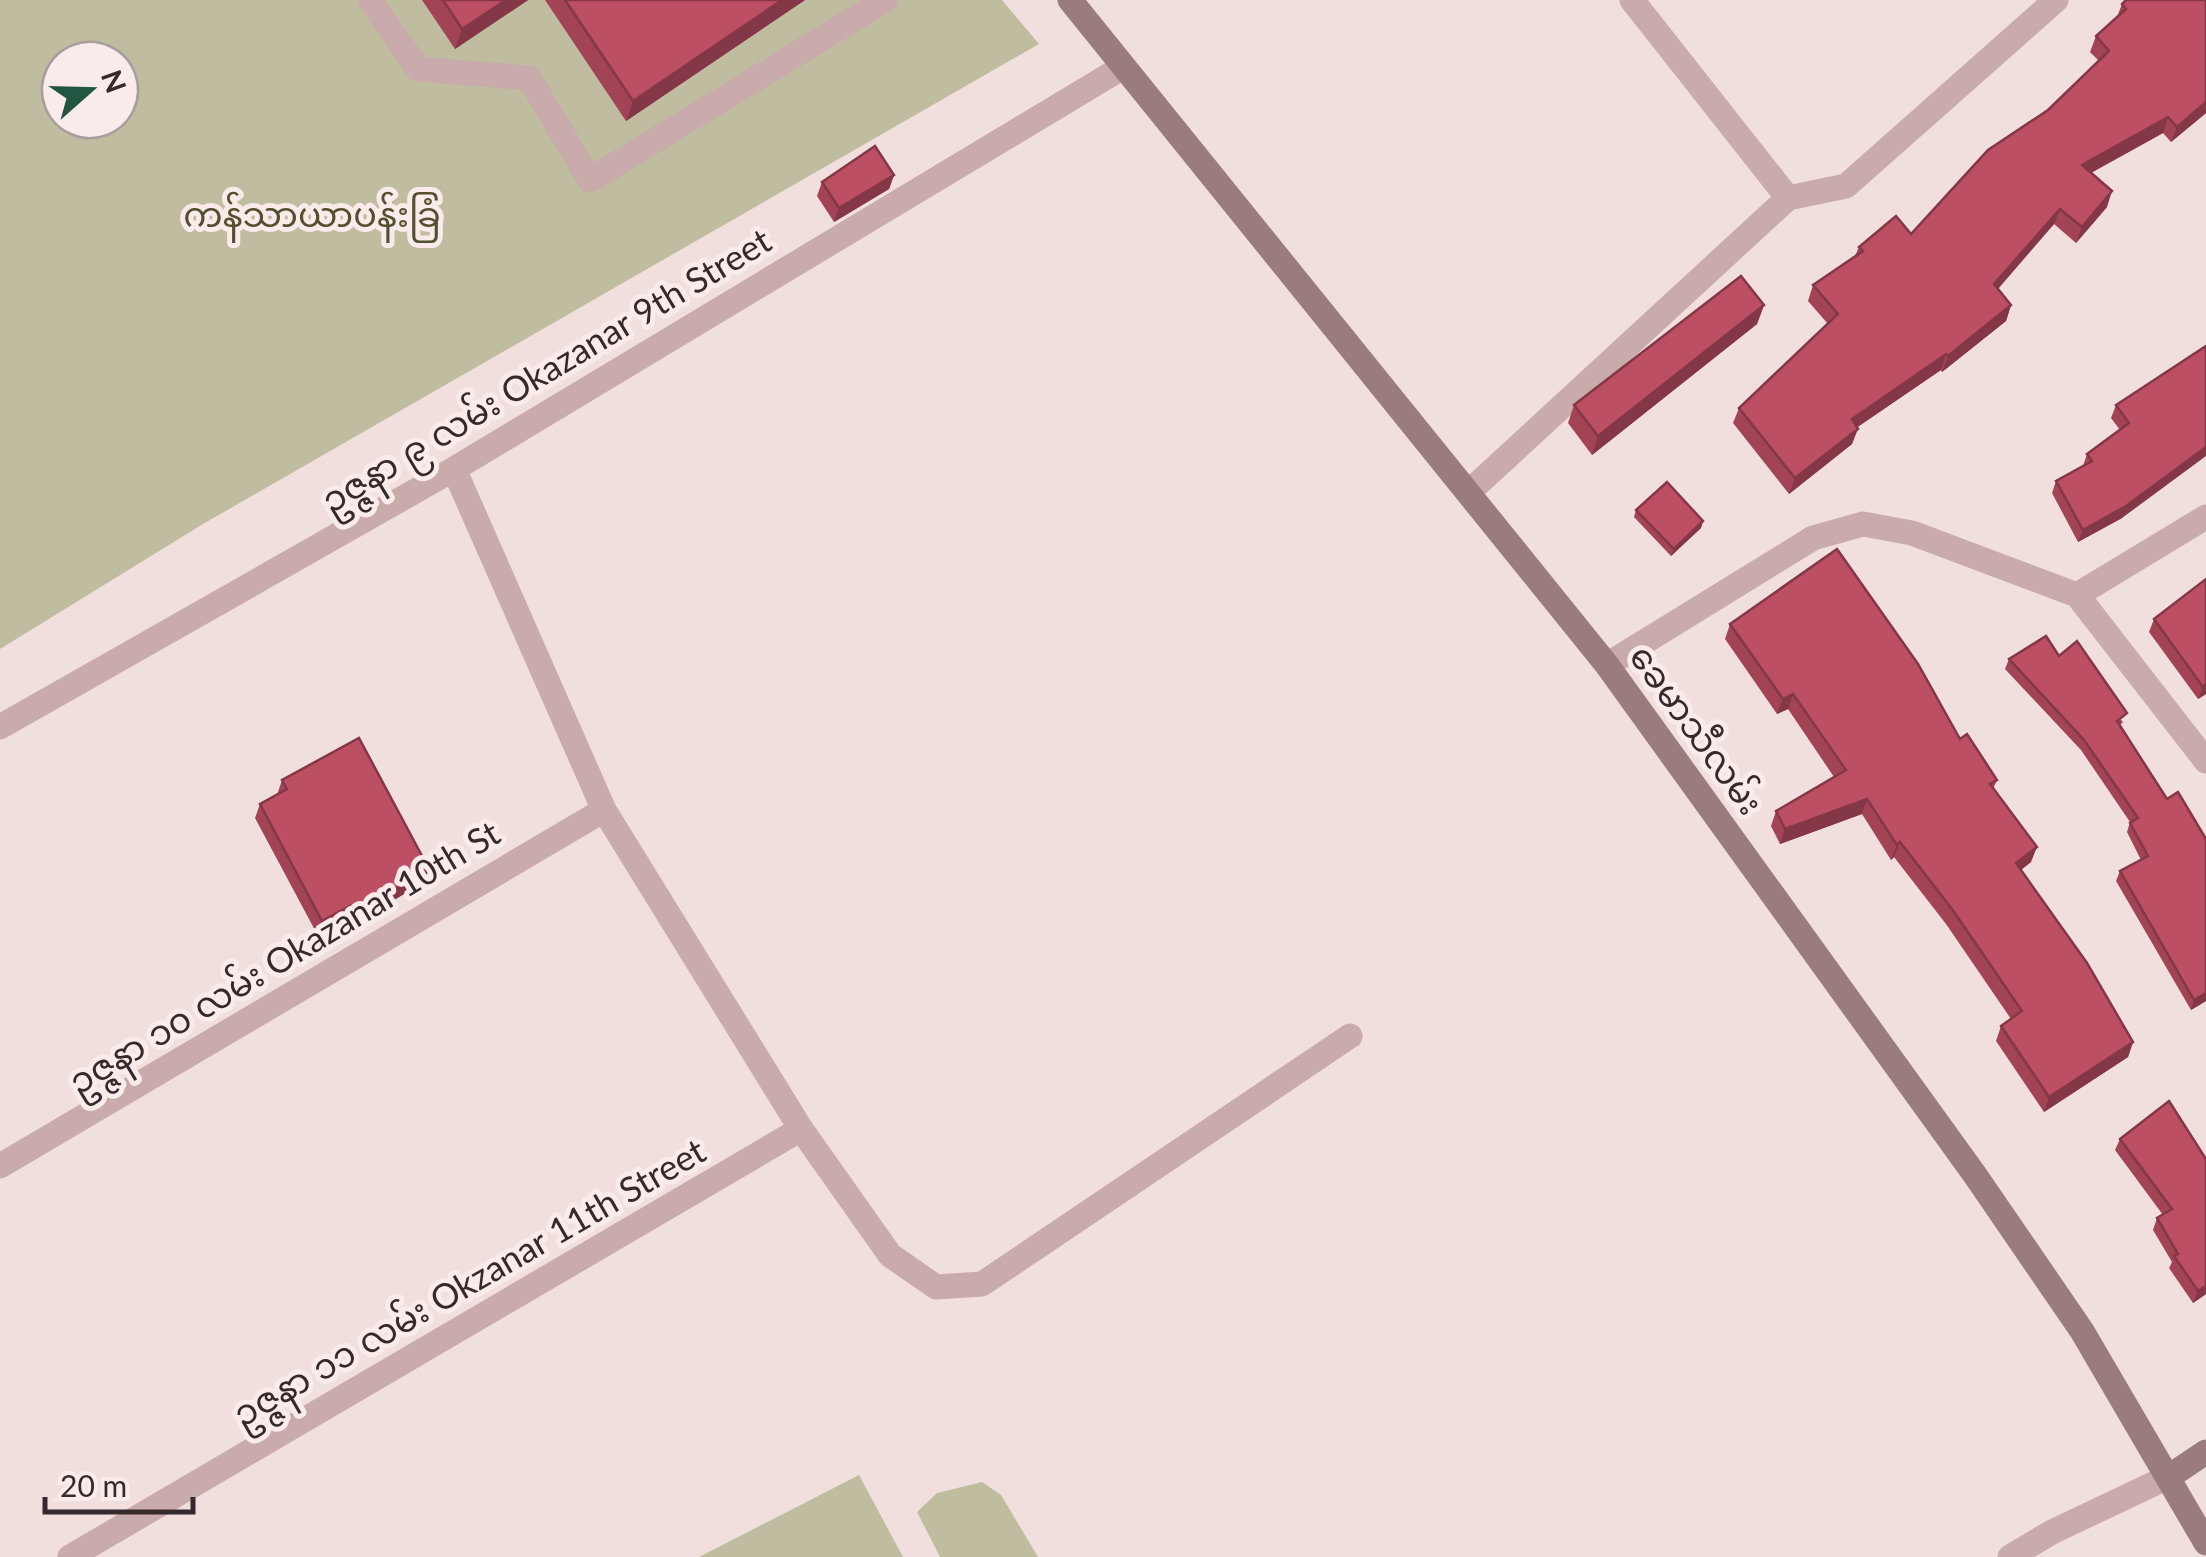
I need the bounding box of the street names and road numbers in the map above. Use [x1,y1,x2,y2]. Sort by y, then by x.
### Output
street label: ဥဇ္ဇနာ ၉ လမ်း Okazanar 9th Street [312,217,783,529]
street label: ခေမာသီလမ်း [1622,635,1774,822]
street label: ဥဇ္ဇနာ ၁၀ လမ်း Okazanar 10th St [59,809,512,1110]
street label: ဥဇ္ဇနာ ၁၁ လမ်း Okzanar 11th Street [224,1127,717,1443]

